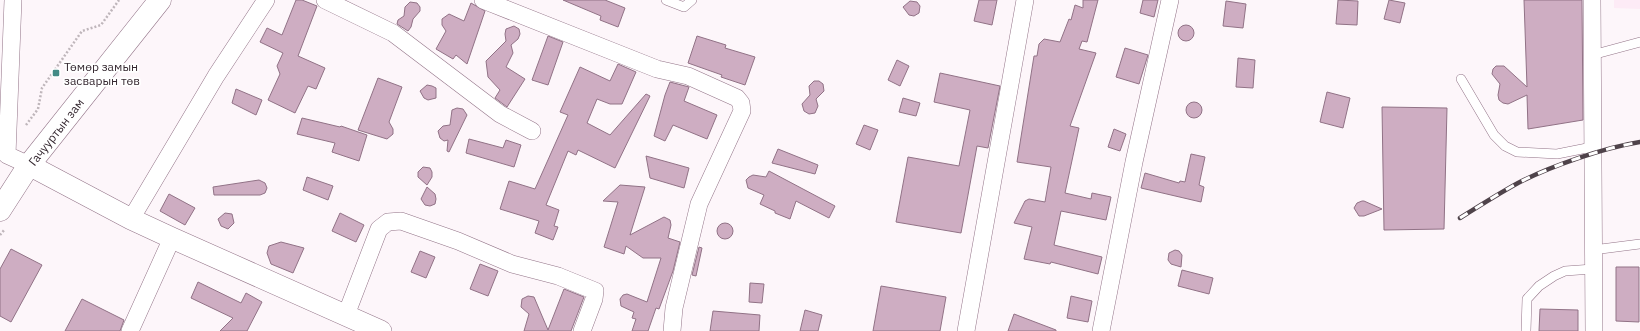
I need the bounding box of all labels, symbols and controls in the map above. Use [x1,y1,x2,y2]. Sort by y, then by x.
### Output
place label: Төмөр замын засварын төв [64,59,140,88]
marker: Төмөр замын засварын төв [51,68,61,78]
street label: Гачууртын зам [25,95,87,169]

